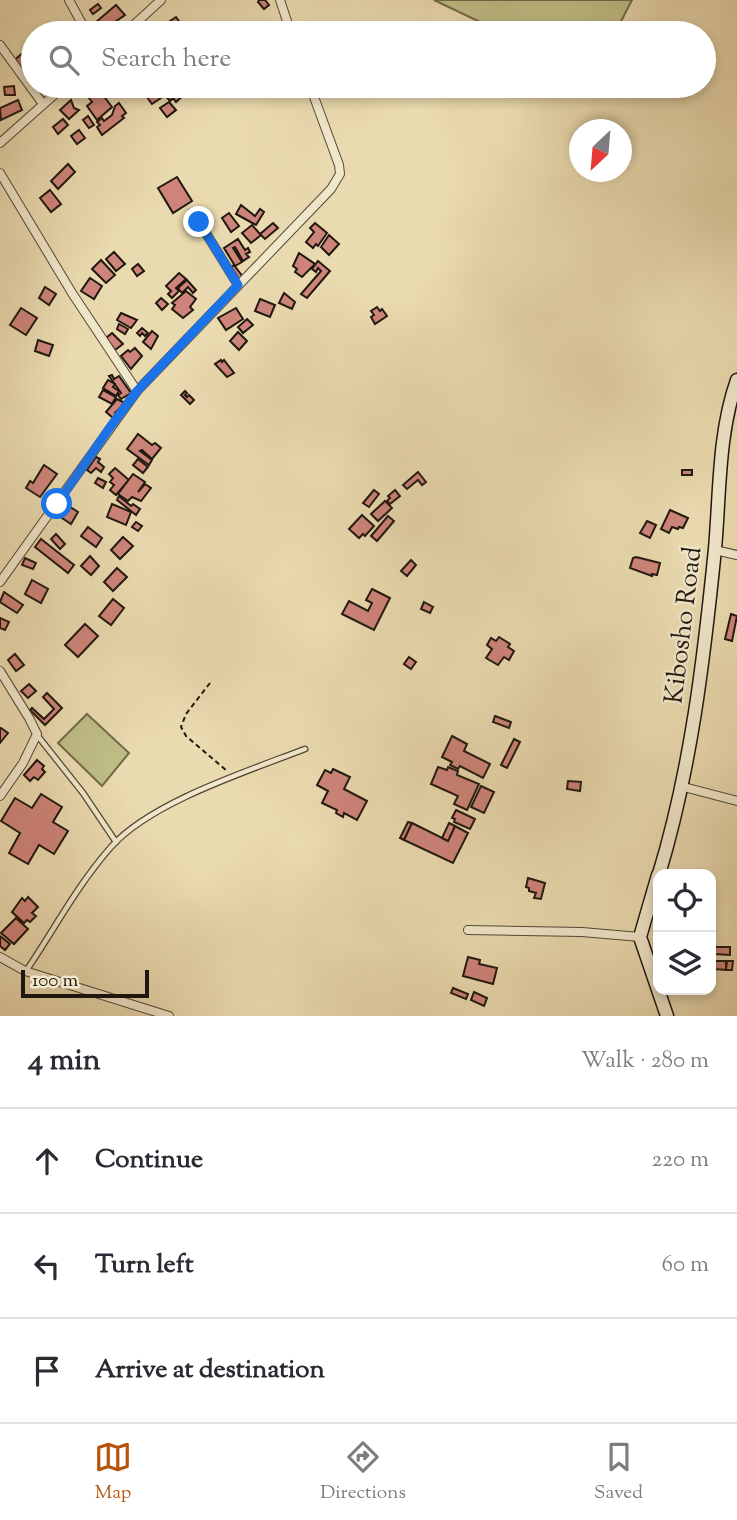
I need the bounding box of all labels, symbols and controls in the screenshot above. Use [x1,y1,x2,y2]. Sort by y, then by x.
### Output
search box [21,21,716,98]
icon: search [45,41,83,79]
text: Search here [101,41,231,78]
north arrow [569,119,632,182]
route end [183,206,214,237]
route start [41,488,72,519]
street label: Kibosho Road [657,544,712,706]
map controls [653,869,716,995]
button: locate [653,869,716,932]
button: layers [653,932,716,995]
scale bar [21,967,149,999]
text: 100 m [32,968,78,995]
text: 4 min [28,1040,101,1083]
text: Walk · 280 m [581,1045,709,1078]
icon: ahead [28,1142,66,1180]
text: Continue [95,1142,203,1179]
text: 220 m [651,1144,709,1177]
icon: left [28,1247,66,1285]
text: Turn left [95,1247,194,1284]
text: 60 m [661,1249,709,1282]
icon: arrive [28,1352,66,1390]
text: Arrive at destination [95,1352,325,1389]
tab: Map [94,1438,132,1507]
tab: Directions [320,1438,406,1507]
tab: Saved [594,1438,643,1507]

